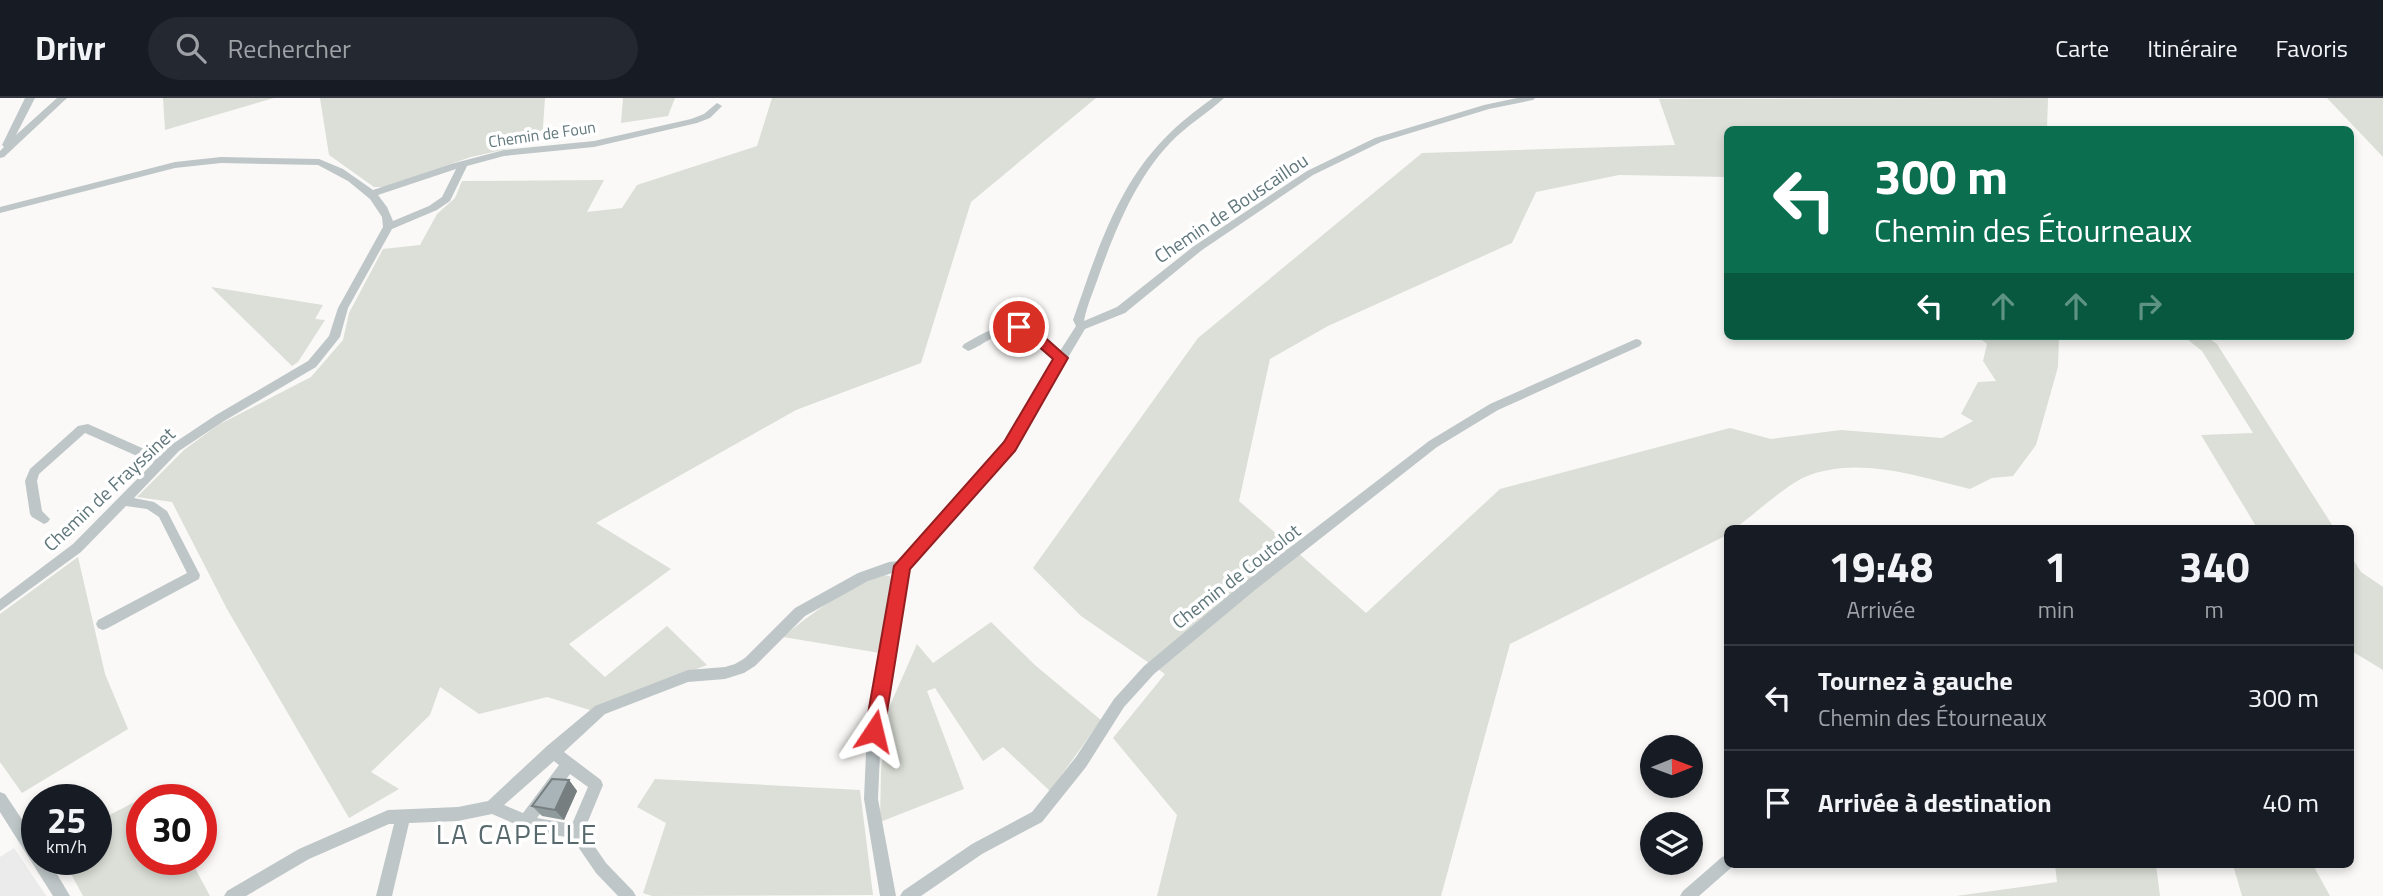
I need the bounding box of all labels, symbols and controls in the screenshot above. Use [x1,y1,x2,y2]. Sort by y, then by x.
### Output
search box [148,17,638,80]
text: Drivr [35,23,106,73]
icon: search [172,29,210,67]
text: Rechercher [228,29,351,68]
text: Carte [2055,30,2109,66]
text: Itinéraire [2147,30,2238,66]
text: Favoris [2276,30,2348,66]
street label: Chemin de Foun [487,115,597,153]
text: 300 m [1874,138,2008,213]
street label: Chemin de Bouscaillou [1148,145,1313,270]
icon: left [1759,154,1850,245]
text: Chemin des Étourneaux [1874,206,2192,254]
icon: left [1911,287,1949,325]
icon: ahead [1984,287,2022,325]
icon: ahead [2057,287,2095,325]
icon: right [2130,287,2168,325]
pin [989,297,1049,357]
icon: arrive [1000,308,1038,346]
street label: Chemin de Frayssinet [36,419,181,558]
street label: Chemin de Coutolot [1165,516,1306,635]
text: 19:48 [1828,534,1933,598]
text: 1 [2044,534,2068,598]
text: 340 [2179,534,2249,598]
text: Arrivée [1847,592,1915,627]
text: min [2038,592,2074,627]
text: m [2205,592,2224,627]
text: Tournez à gauche [1818,661,2013,700]
text: 300 m [2248,678,2319,717]
icon: left [1759,679,1797,717]
position arrow [837,694,911,768]
text: Chemin des Étourneaux [1818,700,2047,735]
north arrow [1640,735,1703,798]
map controls [1640,735,1703,875]
text: Arrivée à destination [1818,783,2052,822]
text: 40 m [2262,783,2319,822]
speed limit sign: 30 [126,784,217,875]
icon: arrive [1759,784,1797,822]
text: 25 [47,793,86,847]
district label: LA CAPELLE [436,812,598,855]
button: layers [1640,812,1703,875]
text: km/h [46,833,87,860]

